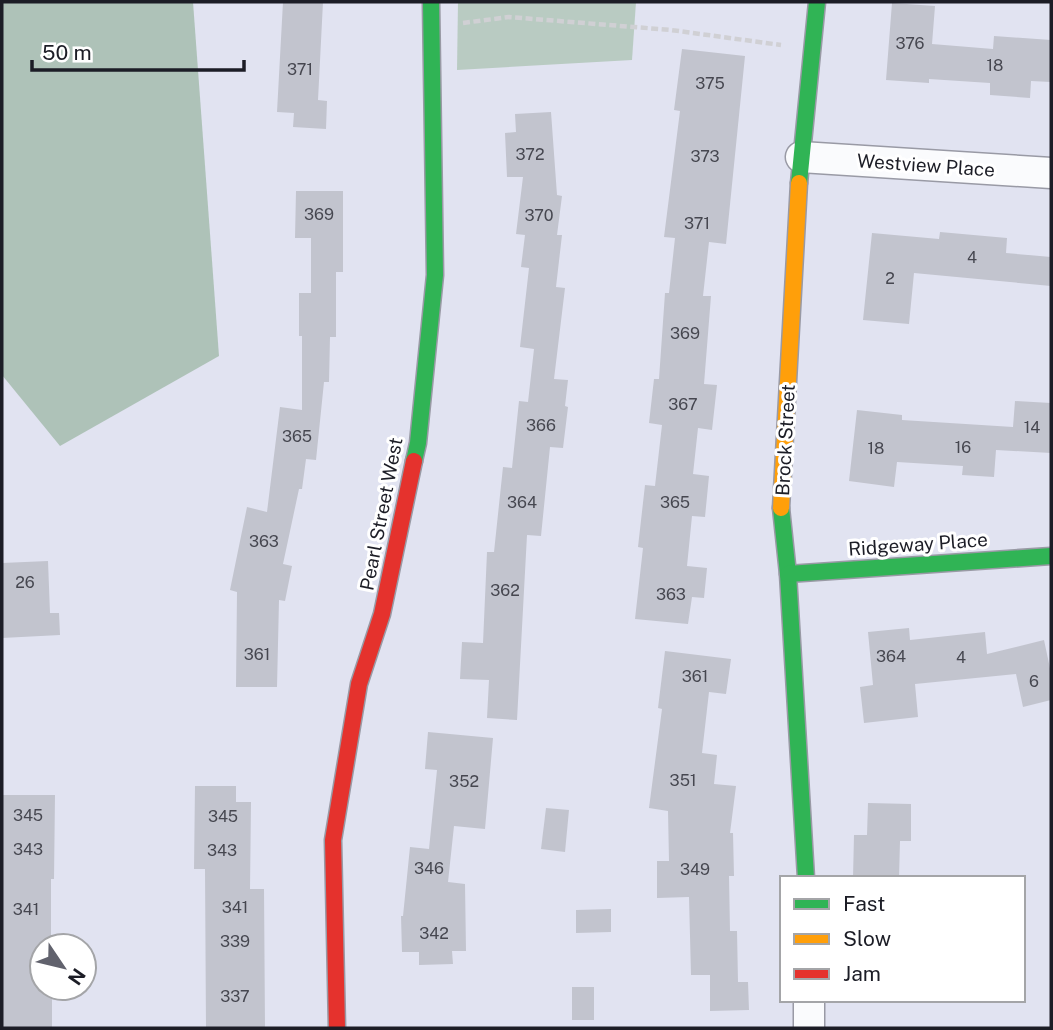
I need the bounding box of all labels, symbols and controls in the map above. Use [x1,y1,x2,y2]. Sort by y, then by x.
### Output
scale bar [32,28,243,72]
house number: 376 [895,34,925,53]
text: 50 m [42,40,92,65]
house number: 18 [987,56,1003,75]
house number: 371 [287,60,313,79]
house number: 375 [695,74,725,93]
house number: 372 [515,145,545,164]
house number: 373 [690,147,720,166]
street label: Westview Place [856,149,996,181]
house number: 369 [304,205,334,224]
house number: 370 [525,206,554,225]
house number: 371 [684,214,710,233]
house number: 4 [967,248,977,267]
house number: 2 [885,269,895,288]
house number: 369 [670,324,700,343]
street label: Brock Street [771,384,799,496]
house number: 367 [668,395,698,414]
house number: 366 [526,416,556,435]
house number: 14 [1024,418,1040,437]
house number: 365 [282,427,312,446]
street label: Pearl Street West [355,436,407,592]
house number: 16 [955,438,971,457]
house number: 18 [868,439,884,458]
house number: 364 [507,493,537,512]
house number: 365 [660,493,690,512]
street label: Ridgeway Place [848,528,988,560]
house number: 363 [249,532,279,551]
house number: 26 [15,573,35,592]
house number: 362 [490,581,520,600]
house number: 363 [656,585,686,604]
house number: 361 [244,645,270,664]
house number: 364 [876,647,906,666]
house number: 4 [956,648,966,667]
house number: 361 [682,667,708,686]
house number: 6 [1029,672,1039,691]
house number: 351 [670,771,696,790]
house number: 352 [449,772,479,791]
house number: 345 [13,806,43,825]
house number: 345 [208,807,238,826]
house number: 343 [13,840,43,859]
house number: 343 [207,841,237,860]
house number: 346 [414,859,444,878]
house number: 349 [680,860,710,879]
legend [780,876,1025,1002]
text: Fast [843,891,885,916]
house number: 341 [222,898,248,917]
house number: 341 [13,900,39,919]
house number: 342 [419,924,449,943]
text: Slow [843,926,891,951]
north arrow [28,932,98,1002]
house number: 339 [220,932,250,951]
text: Jam [843,961,881,986]
text: N [64,964,90,989]
house number: 337 [220,987,250,1006]

